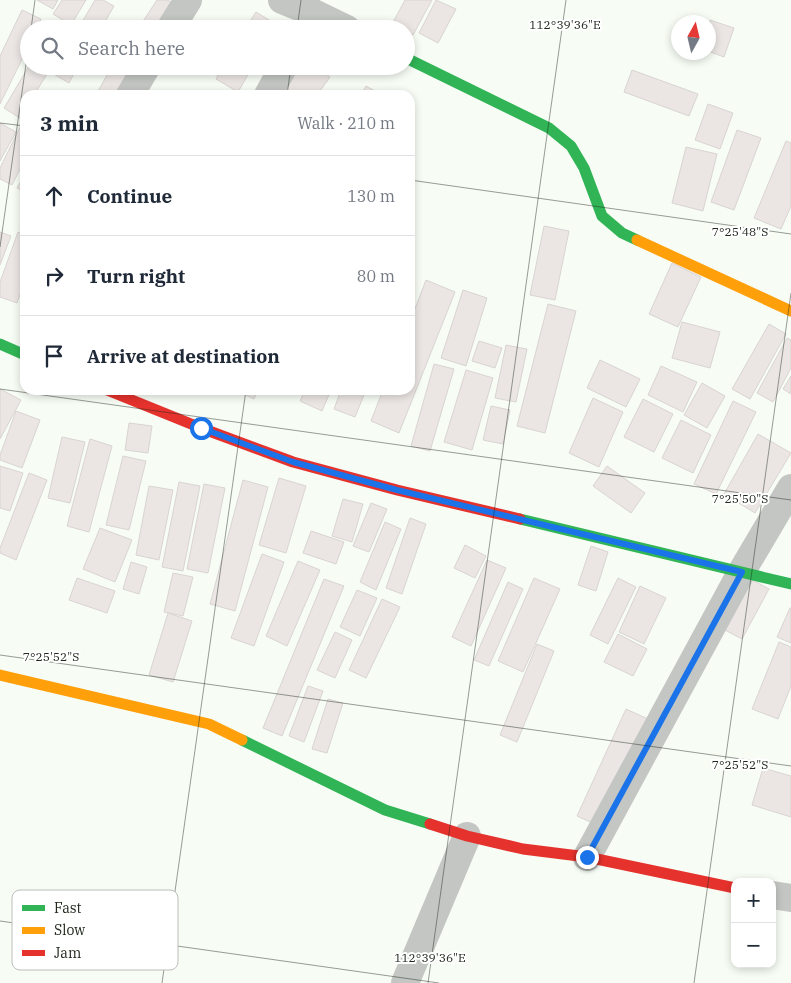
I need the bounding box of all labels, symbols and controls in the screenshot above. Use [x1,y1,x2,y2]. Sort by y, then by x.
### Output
north arrow [671,15,716,60]
text: 112°39'36"E [529,17,601,32]
search box [20,20,415,75]
icon: search [38,34,66,62]
text: Search here [78,36,185,60]
text: 3 min [40,109,99,137]
text: Walk · 210 m [297,113,395,133]
icon: ahead [40,182,68,210]
text: Continue [87,184,172,208]
text: 130 m [347,186,395,206]
text: 7°25'48"S [712,224,768,239]
icon: right [40,262,68,290]
text: Turn right [87,264,185,288]
text: 80 m [357,266,395,286]
icon: arrive [40,342,68,370]
text: Arrive at destination [87,344,280,368]
route start [190,417,213,440]
text: 7°25'50"S [712,491,768,506]
text: 7°25'52"S [23,649,79,664]
text: 7°25'52"S [712,757,768,772]
route end [576,846,599,869]
map controls [731,878,776,968]
button: + [731,878,776,923]
legend [12,890,178,970]
text: Fast [54,899,82,917]
text: Slow [54,921,85,939]
button: − [731,923,776,968]
text: Jam [54,944,81,962]
text: 112°39'36"E [394,950,466,965]

